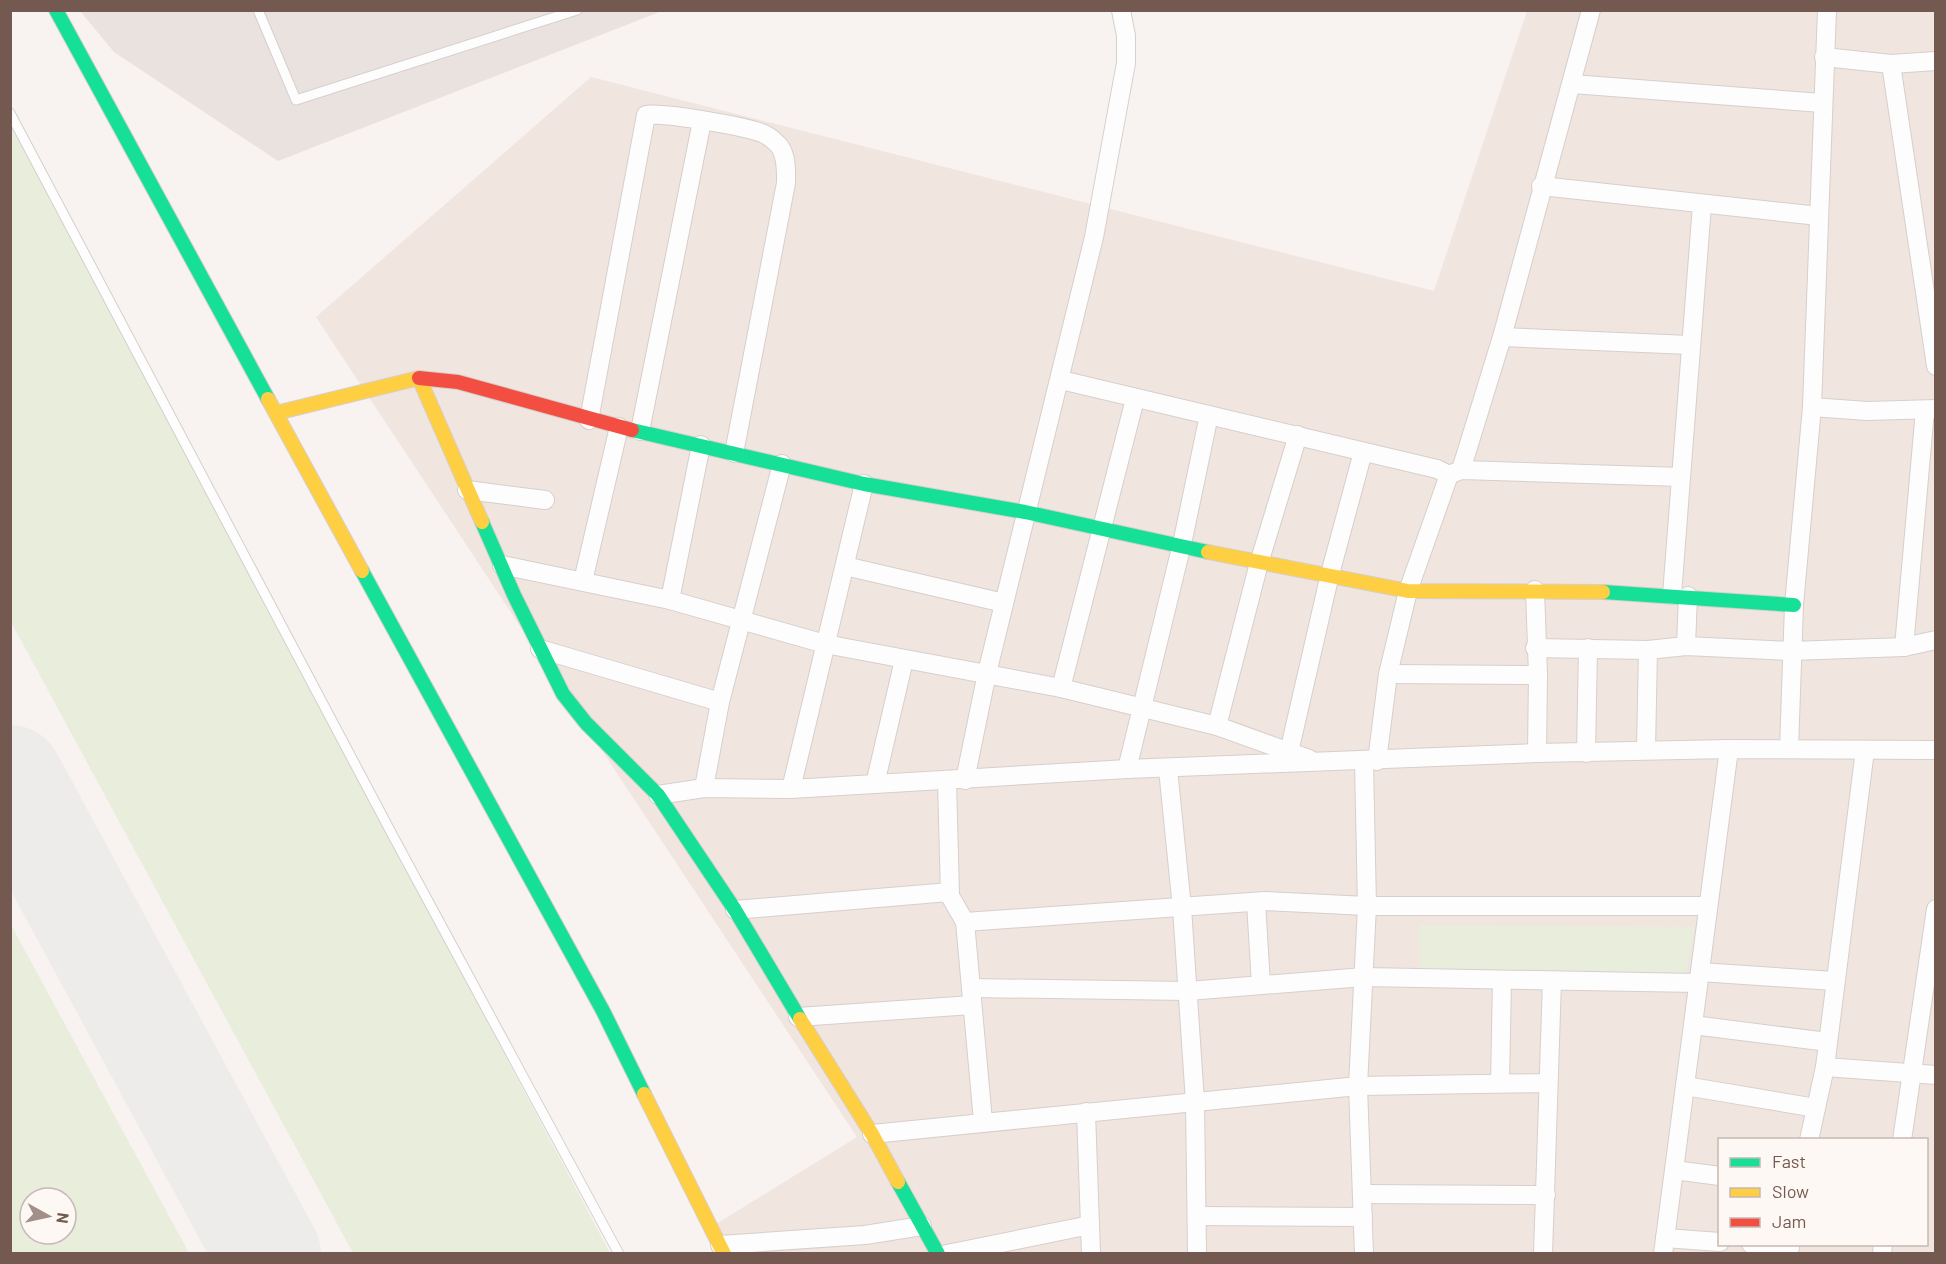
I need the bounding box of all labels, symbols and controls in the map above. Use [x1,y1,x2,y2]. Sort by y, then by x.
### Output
legend [1718,1138,1928,1246]
text: Fast [1772,1150,1806,1172]
text: Slow [1772,1180,1809,1202]
north arrow [18,1186,78,1246]
text: Jam [1772,1210,1806,1232]
text: N [53,1212,73,1225]

